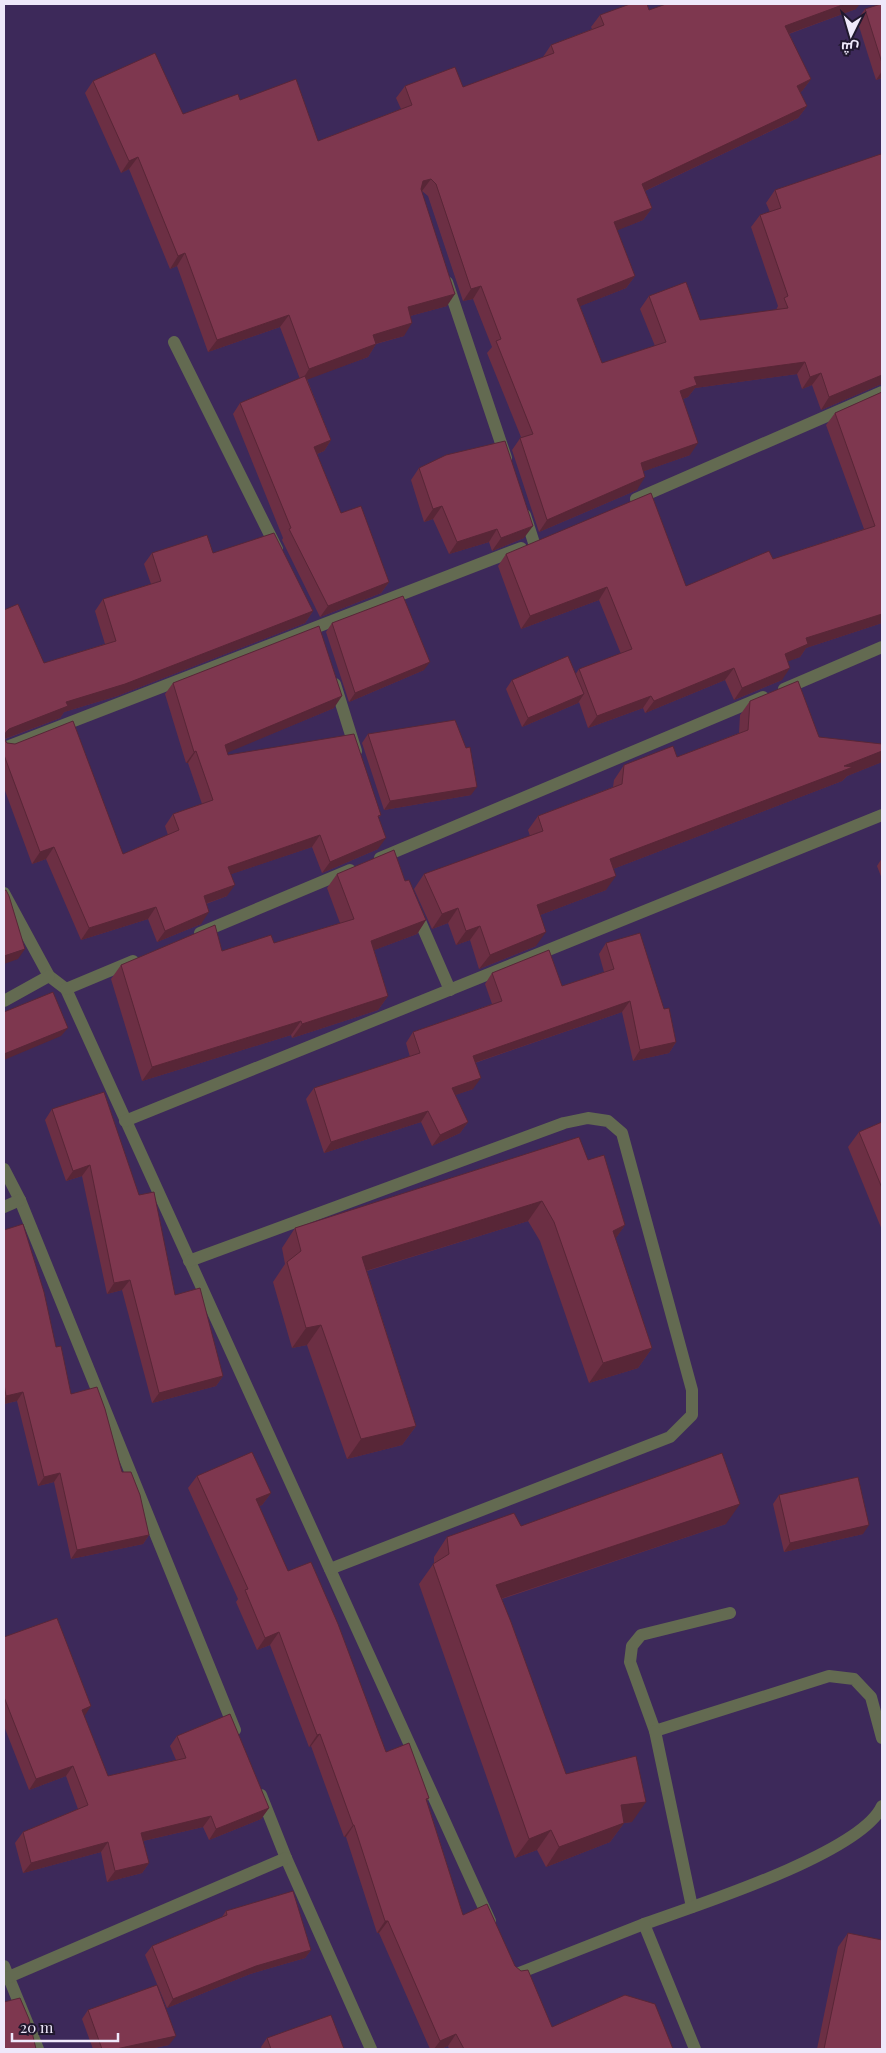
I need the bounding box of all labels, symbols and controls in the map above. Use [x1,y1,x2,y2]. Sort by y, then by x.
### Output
north arrow [826,10,876,60]
text: ش [840,38,860,59]
scale bar [12,2010,119,2042]
text: 20 m [20,2017,54,2037]

